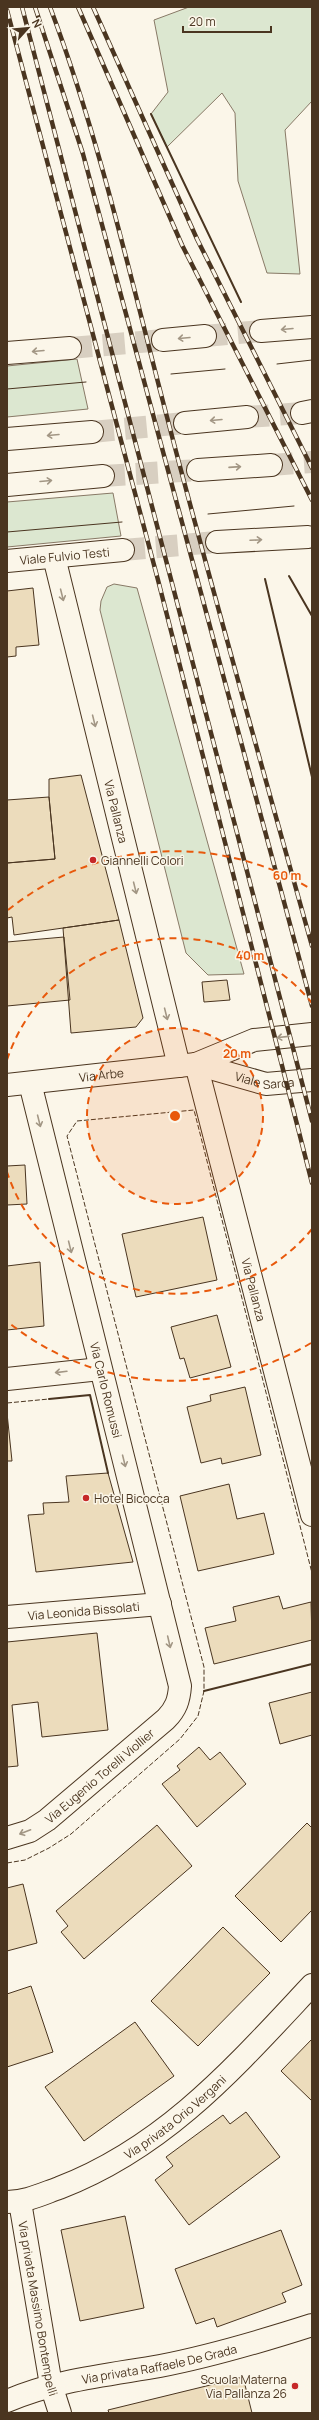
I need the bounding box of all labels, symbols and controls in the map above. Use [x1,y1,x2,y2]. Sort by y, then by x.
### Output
north arrow [8,8,48,48]
scale bar [183,8,271,34]
text: 20 m [189,13,216,30]
text: N [29,16,46,30]
one-way arrow [281,325,294,332]
one-way arrow [178,334,191,341]
one-way arrow [32,347,45,354]
one-way arrow [210,417,223,424]
one-way arrow [47,431,60,439]
one-way arrow [228,464,241,471]
one-way arrow [39,478,52,485]
one-way arrow [249,536,262,544]
street label: Viale Fulvio Testi [19,543,111,568]
one-way arrow [59,588,67,601]
one-way arrow [90,715,98,728]
street label: Via Pallanza [101,778,132,845]
place label: Giannelli Colori [101,852,184,869]
marker: Giannelli Colori [88,855,98,865]
text: 60 m [273,867,301,884]
one-way arrow [132,881,139,894]
text: 40 m [236,947,264,964]
one-way arrow [163,1008,171,1021]
one-way arrow [277,1034,290,1041]
text: 20 m [223,1045,251,1062]
street label: Via Arbe [78,1064,125,1085]
street label: Viale Sarca [233,1067,295,1093]
centre of rings [168,1109,182,1123]
one-way arrow [35,1114,43,1127]
one-way arrow [67,1240,74,1253]
street label: Via Pallanza [238,1256,270,1323]
street label: Via Carlo Romussi [86,1340,126,1440]
one-way arrow [55,1369,68,1376]
one-way arrow [121,1455,128,1468]
place label: Hotel Bicocca [94,1490,170,1507]
marker: Hotel Bicocca [81,1493,91,1503]
street label: Via Leonida Bissolati [27,1597,140,1624]
one-way arrow [166,1635,174,1648]
street label: Via Eugenio Torelli Viollier [41,1724,158,1827]
one-way arrow [19,1829,31,1837]
street label: Via privata Orio Vergani [121,2071,230,2163]
street label: Via privata Massimo Bontempelli [15,2220,62,2398]
street label: Via privata Raffaele De Grada [80,2340,239,2387]
place label: Scuola Materna Via Pallanza 26 [200,2371,287,2402]
marker: Scuola Materna Via Pallanza 26 [290,2381,300,2391]

